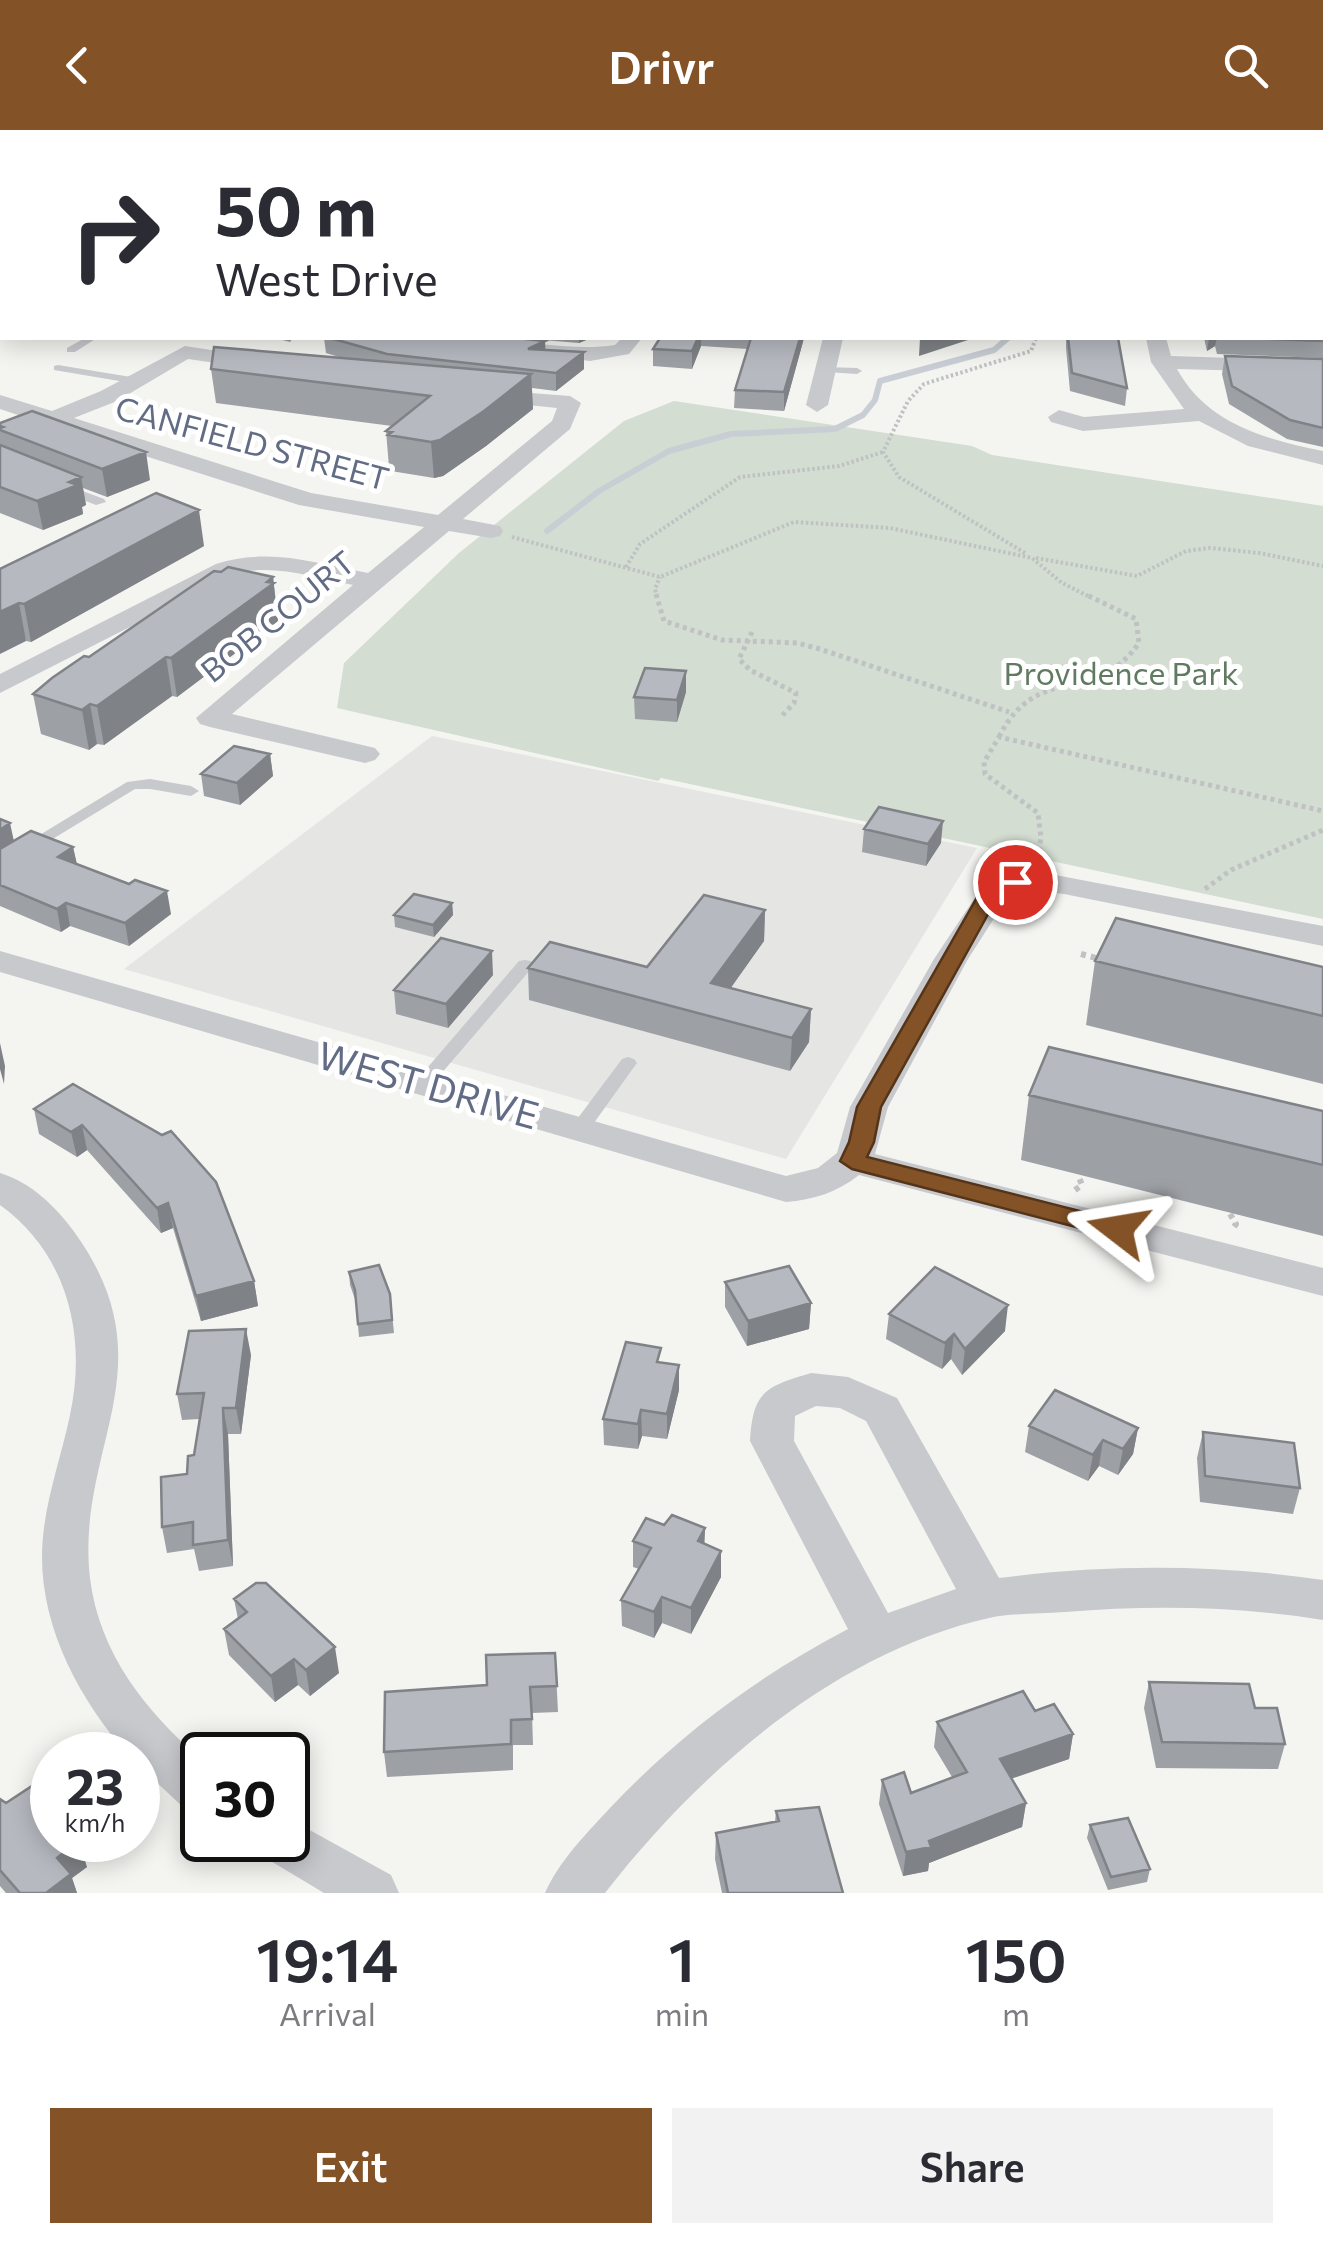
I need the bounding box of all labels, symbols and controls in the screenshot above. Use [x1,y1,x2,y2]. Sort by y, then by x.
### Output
icon: back [50,38,105,93]
text: Drivr [609,38,714,93]
icon: search [1218,38,1273,93]
text: 50 m [215,165,377,250]
icon: right [50,170,180,300]
text: West Drive [215,250,438,305]
street label: CANFIELD STREET [112,386,394,498]
street label: BOB COURT [192,541,362,690]
park label: Providence Park [1004,652,1238,692]
pin [973,840,1058,925]
icon: arrive [988,855,1043,910]
street label: WEST DRIVE [313,1030,544,1138]
position arrow [1066,1177,1170,1281]
speed limit sign: 30 [180,1732,310,1862]
text: 23 [66,1754,124,1815]
text: km/h [65,1807,125,1837]
text: 19:14 [256,1921,398,1994]
text: 1 [669,1921,695,1994]
text: 150 [966,1921,1067,1994]
text: Arrival [279,1993,376,2033]
text: min [655,1993,709,2033]
text: m [1002,1993,1030,2033]
button: Exit [50,2108,652,2223]
button: Share [672,2108,1273,2223]

